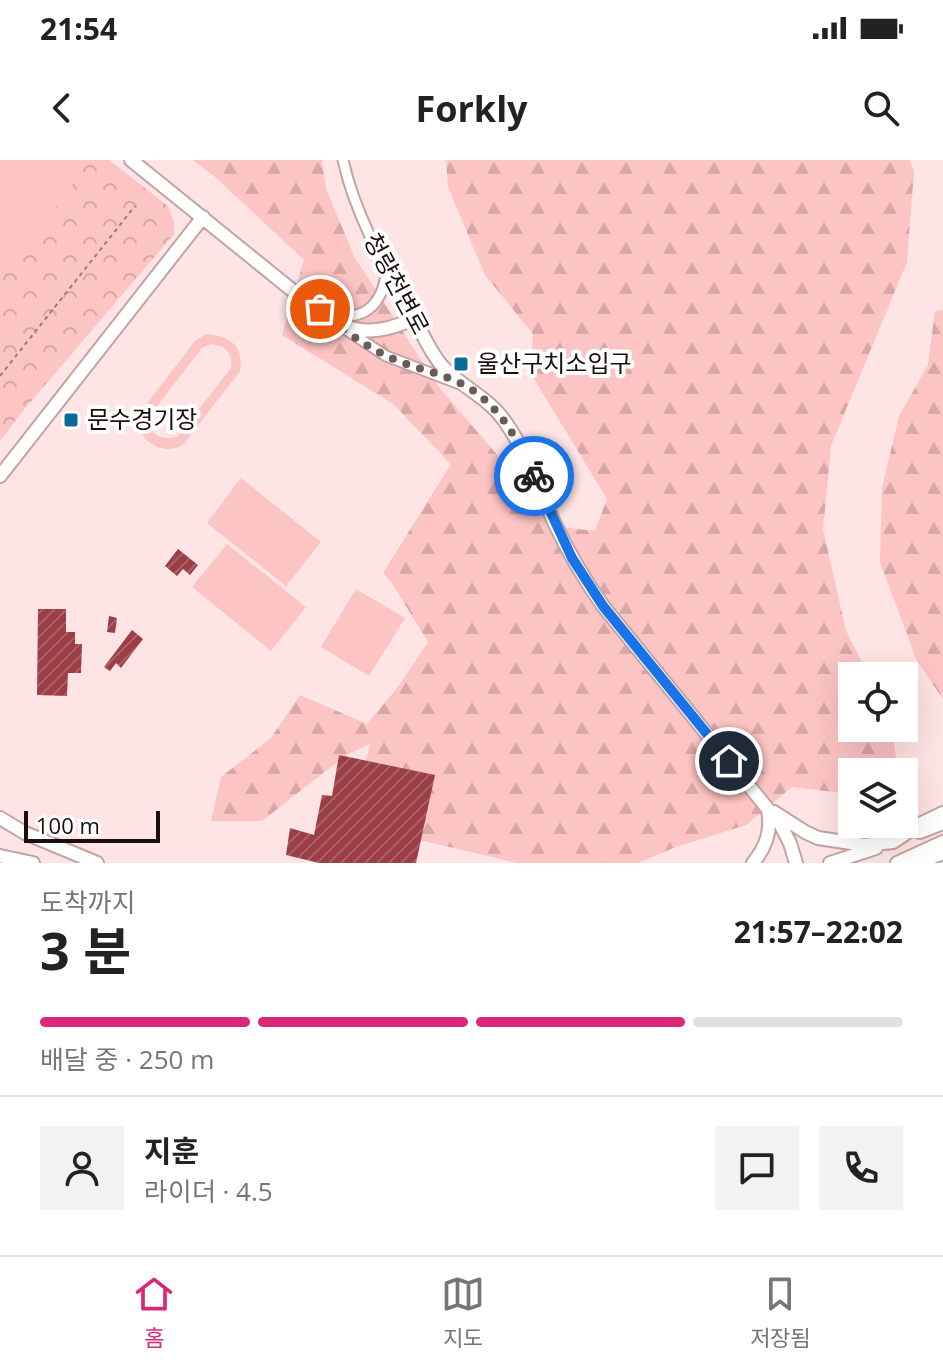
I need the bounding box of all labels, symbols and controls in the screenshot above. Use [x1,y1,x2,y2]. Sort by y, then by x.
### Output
text: 21:54 [40,8,117,49]
text: Forkly [415,84,528,133]
icon: back [40,86,84,130]
icon: search [859,86,903,130]
street label: 청량천변로 [357,227,438,340]
pin [286,275,354,343]
icon: bag [298,287,342,331]
place label: 울산구치소입구 [477,346,632,379]
marker: 울산구치소입구 [452,355,470,373]
place label: 문수경기장 [87,402,197,435]
marker: 문수경기장 [62,411,80,429]
courier [494,436,574,516]
icon: bike [512,454,556,498]
map controls [838,662,918,838]
button: locate [838,662,918,742]
pin [695,727,763,795]
icon: home [707,739,751,783]
button: layers [838,758,918,838]
scale bar [24,807,160,843]
text: 100 m [36,810,100,840]
text: 도착까지 [40,884,136,920]
text: 21:57–22:02 [734,911,903,952]
text: 3 분 [40,914,131,985]
text: 배달 중 · 250 m [40,1041,214,1077]
button: person [40,1126,124,1210]
button: chat [715,1126,799,1210]
button: phone [819,1126,903,1210]
text: 지훈 [144,1130,199,1171]
text: 라이더 · 4.5 [144,1173,273,1209]
tab: 홈 [132,1272,176,1352]
tab: 지도 [441,1272,485,1352]
tab: 저장됨 [750,1272,811,1352]

